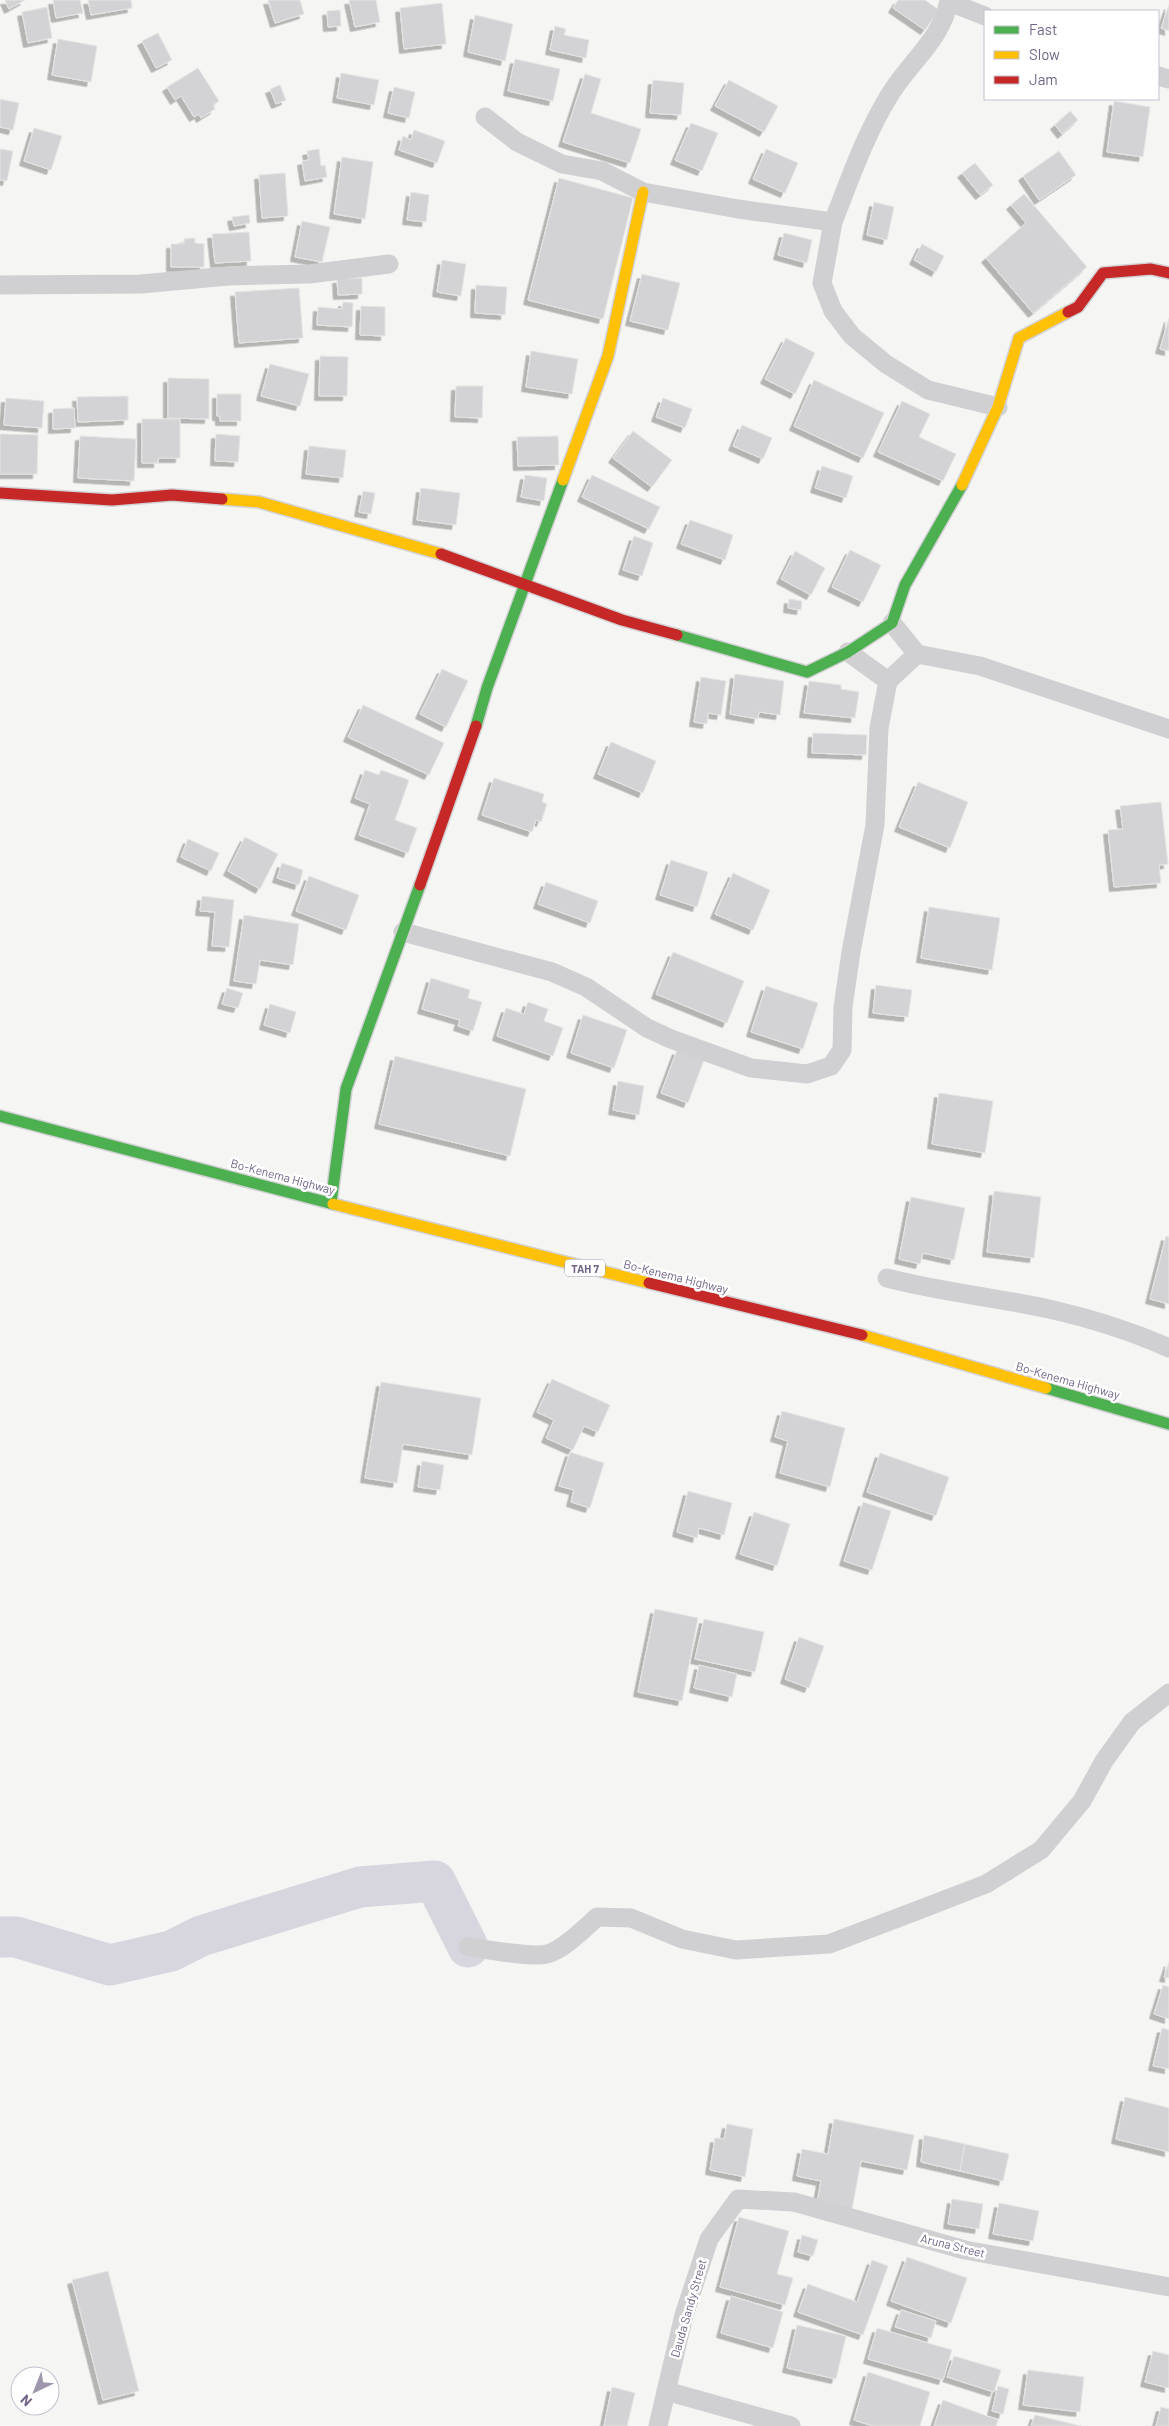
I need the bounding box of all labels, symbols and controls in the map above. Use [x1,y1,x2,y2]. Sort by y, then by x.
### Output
legend [984,10,1159,100]
text: Fast [1029,20,1057,38]
text: Slow [1029,45,1060,63]
text: Jam [1029,70,1058,88]
street label: Bo-Kenema Highway [229,1155,337,1197]
street label: Bo-Kenema Highway [622,1256,730,1296]
road number: TAH 7 [565,1260,605,1276]
street label: Bo-Kenema Highway [1014,1358,1122,1402]
street label: Aruna Street [919,2230,987,2260]
street label: Dauda Sandy Street [667,2257,709,2359]
north arrow [10,2366,60,2416]
text: N [17,2391,35,2410]

